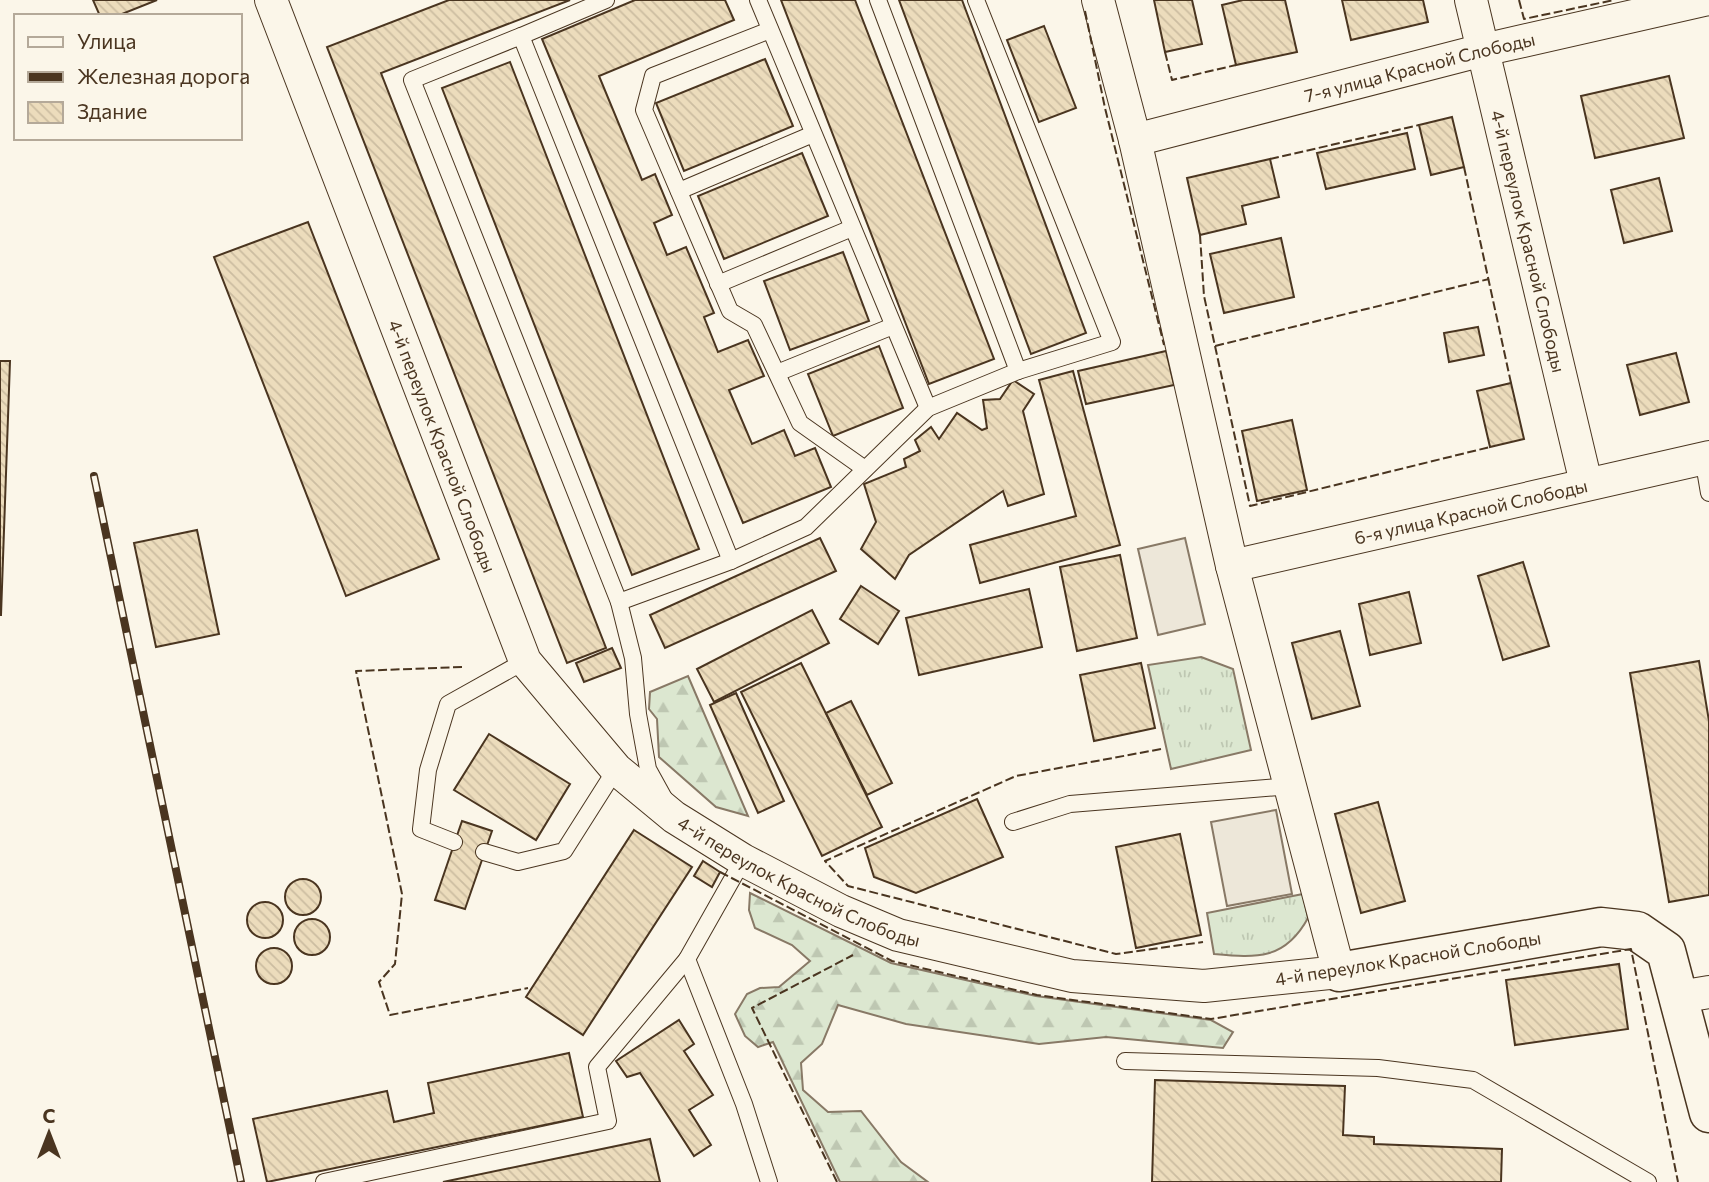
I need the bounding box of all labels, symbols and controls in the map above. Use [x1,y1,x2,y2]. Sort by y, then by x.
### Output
legend [14,14,242,140]
text: Улица [77,28,136,53]
street label: 7-я улица Красной Слободы [1302,28,1537,107]
text: Железная дорога [77,63,250,88]
text: Здание [77,98,147,123]
street label: 4-й переулок Красной Слободы [1487,108,1570,375]
street label: 4-й переулок Красной Слободы [384,317,501,576]
street label: 6-я улица Красной Слободы [1352,474,1590,549]
street label: 4-й переулок Красной Слободы [674,811,922,951]
street label: 4-й переулок Красной Слободы [1273,926,1543,990]
north arrow [14,1098,84,1168]
text: С [43,1104,56,1127]

